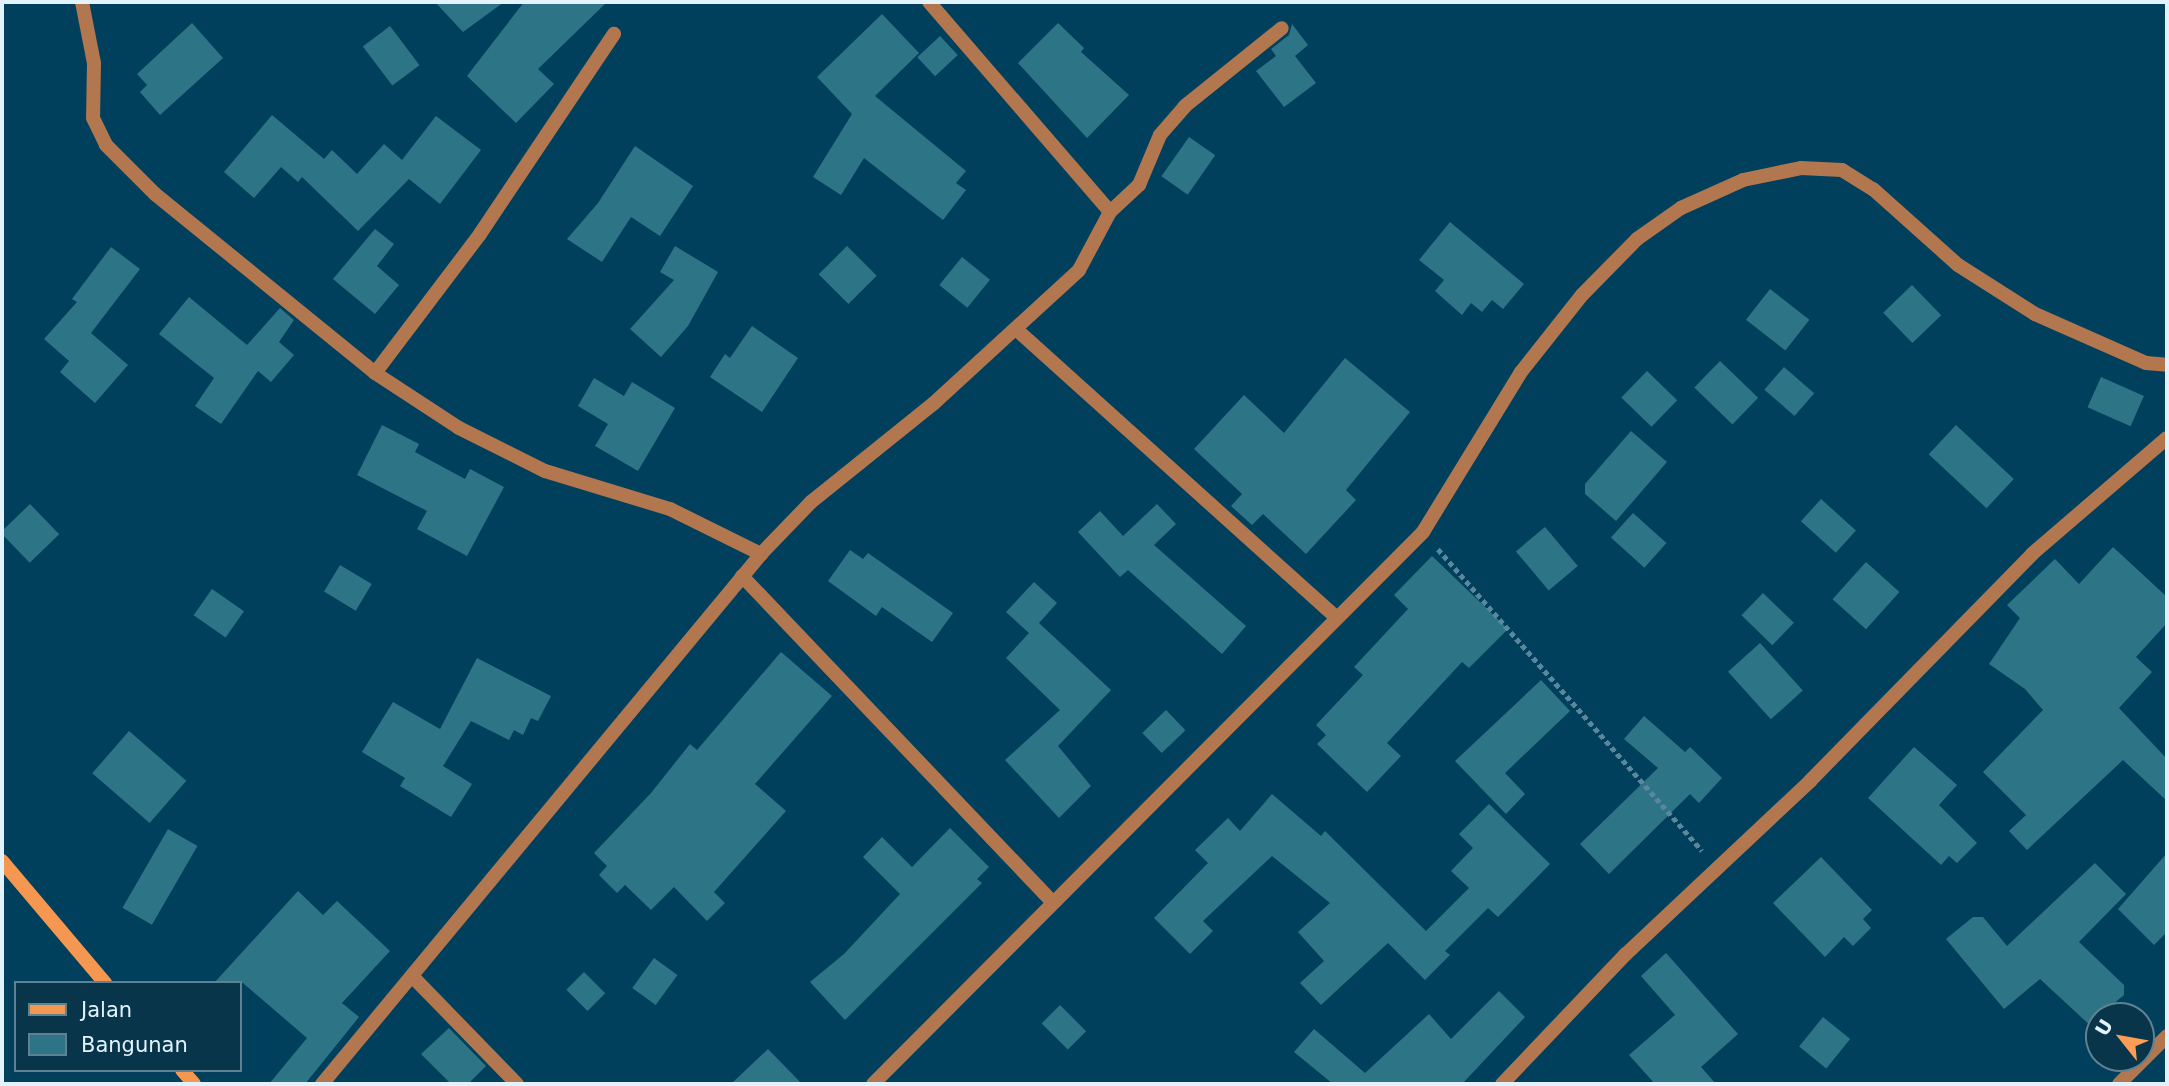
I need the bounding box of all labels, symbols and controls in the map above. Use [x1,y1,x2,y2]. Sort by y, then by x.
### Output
legend [14,981,242,1072]
text: Jalan [81,998,132,1022]
north arrow [2085,1002,2155,1072]
text: U [2090,1015,2117,1039]
text: Bangunan [81,1033,188,1057]

